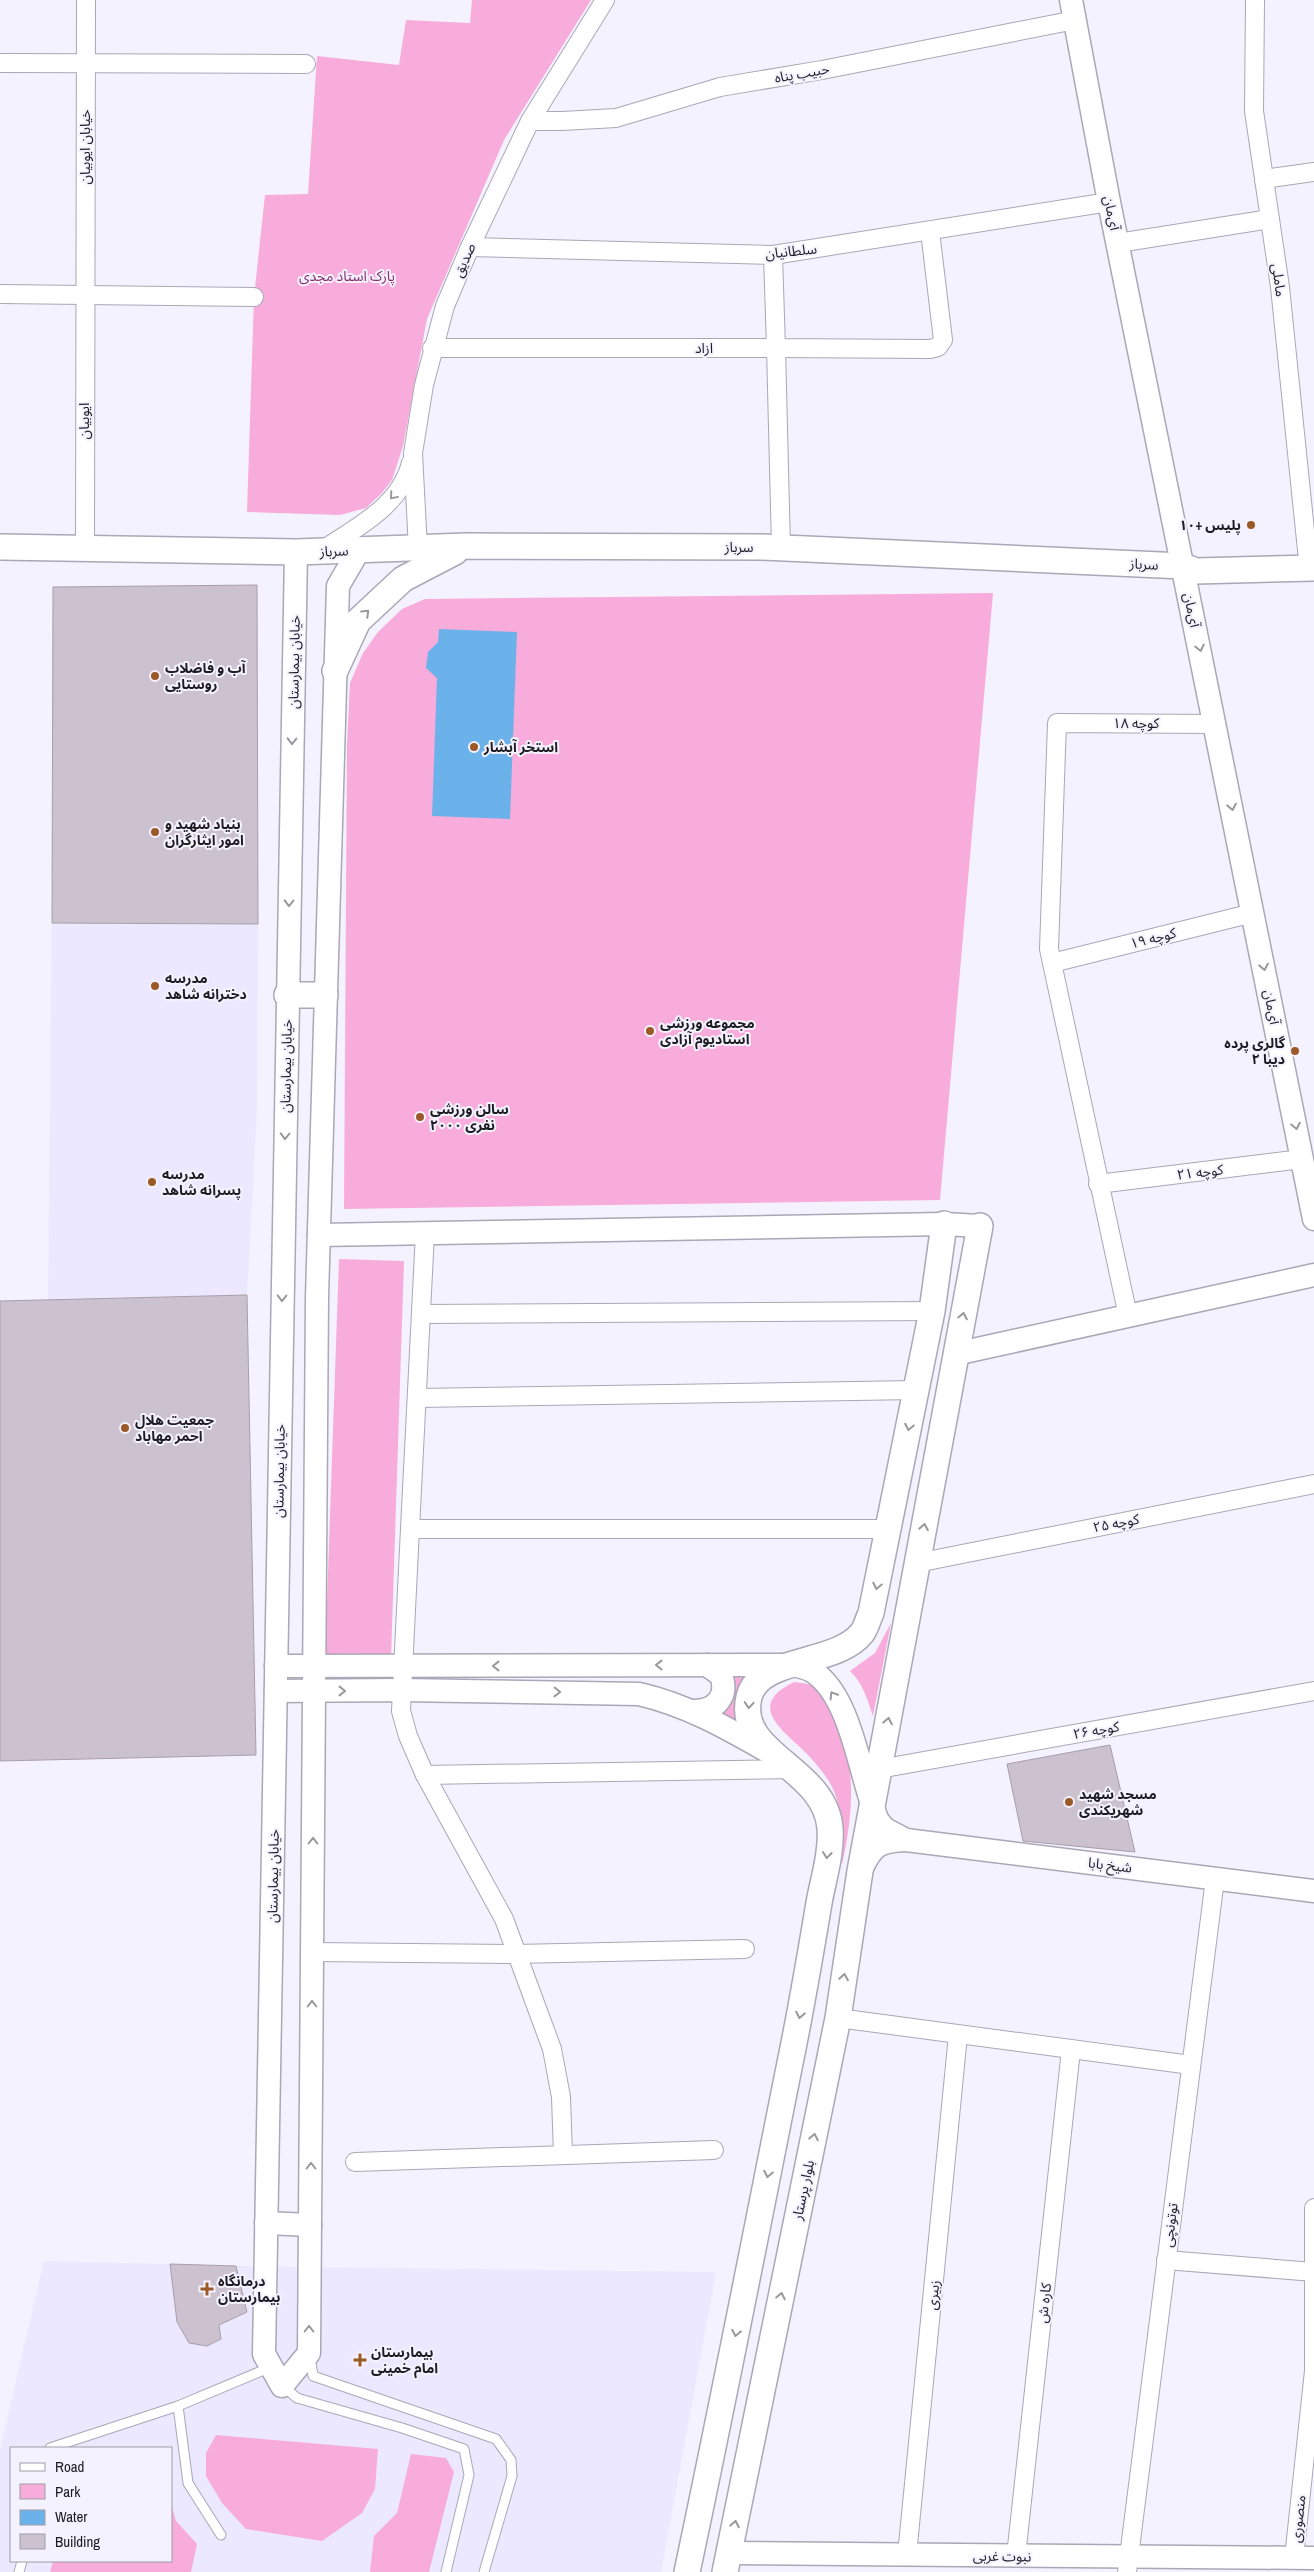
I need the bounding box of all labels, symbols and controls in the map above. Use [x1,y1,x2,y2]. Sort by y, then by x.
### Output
street label: حبیب پناه [773,59,831,88]
street label: خیابان ایوبیان [76,110,94,184]
street label: آی‌مان [1100,194,1125,233]
street label: سلطانیان [764,239,818,263]
street label: صدیق [449,240,481,280]
street label: ماملی [1268,262,1290,298]
park label: پارک استاد مجدی [299,267,395,286]
street label: ازاد [695,339,713,357]
street label: ایوبیان [75,403,93,439]
one-way arrow [390,491,399,500]
place label: پلیس +۱۰ [1179,516,1241,535]
marker: پلیس +۱۰ [1245,519,1257,531]
street label: سرباز [723,538,754,556]
street label: سرباز [318,541,349,561]
street label: سرباز [1128,554,1159,574]
street label: آی‌مان [1180,591,1205,630]
one-way arrow [360,610,369,619]
street label: خیابان بیمارستان [284,615,304,709]
one-way arrow [1194,644,1205,652]
place label: آب و فاضلاب روستایی [165,659,246,693]
marker: آب و فاضلاب روستایی [149,670,161,682]
street label: کوچه ۱۸ [1113,714,1160,733]
one-way arrow [287,738,297,745]
place label: استخر آبشار [483,738,558,756]
marker: استخر آبشار [468,741,480,753]
one-way arrow [1226,803,1237,812]
place label: بنیاد شهید و امور ایثارگران [165,815,244,849]
marker: بنیاد شهید و امور ایثارگران [149,826,161,838]
one-way arrow [283,900,294,908]
street label: کوچه ۱۹ [1128,924,1178,953]
one-way arrow [1258,962,1269,971]
place label: مدرسه دخترانه شاهد [165,969,247,1003]
marker: مدرسه دخترانه شاهد [149,980,161,992]
street label: آی‌مان [1260,988,1284,1027]
place label: مجموعه ورزشی استادیوم آزادی [660,1014,755,1050]
street label: خیابان بیمارستان [276,1019,296,1113]
marker: مجموعه ورزشی استادیوم آزادی [644,1025,656,1037]
place label: گالری پرده دیبا ۲ [1224,1034,1286,1068]
marker: گالری پرده دیبا ۲ [1289,1045,1301,1057]
place label: سالن ورزشی ۲۰۰۰ نفری [430,1100,509,1134]
marker: سالن ورزشی ۲۰۰۰ نفری [414,1111,426,1123]
one-way arrow [1290,1122,1300,1130]
one-way arrow [280,1132,290,1140]
street label: کوچه ۲۱ [1176,1160,1225,1185]
place label: مدرسه پسرانه شاهد [162,1165,241,1200]
marker: مدرسه پسرانه شاهد [146,1176,158,1188]
one-way arrow [277,1295,287,1303]
one-way arrow [957,1311,967,1320]
place label: جمعیت هلال احمر مهاباد [135,1411,214,1445]
marker: جمعیت هلال احمر مهاباد [119,1422,131,1434]
one-way arrow [904,1423,915,1432]
street label: خیابان بیمارستان [269,1424,289,1518]
street label: کوچه ۲۵ [1091,1510,1141,1537]
one-way arrow [918,1523,928,1532]
one-way arrow [872,1582,882,1591]
one-way arrow [654,1660,662,1670]
one-way arrow [492,1661,500,1671]
one-way arrow [339,1685,347,1696]
one-way arrow [554,1687,562,1697]
one-way arrow [830,1691,840,1700]
one-way arrow [743,1701,754,1709]
one-way arrow [882,1717,892,1726]
street label: کوچه ۲۶ [1071,1717,1121,1744]
place label: مسجد شهید شهریکندی [1079,1785,1157,1819]
marker: مسجد شهید شهریکندی [1063,1796,1075,1808]
street label: خیابان بیمارستان [263,1829,283,1923]
one-way arrow [308,1837,318,1845]
one-way arrow [822,1851,833,1859]
street label: شیخ بابا [1087,1853,1133,1879]
one-way arrow [838,1973,848,1982]
one-way arrow [307,2000,317,2008]
one-way arrow [795,2010,806,2019]
one-way arrow [808,2133,819,2142]
street label: بلوار پرستار [788,2158,819,2223]
one-way arrow [306,2162,316,2170]
one-way arrow [763,2170,774,2178]
street label: توتونچی [1158,2202,1183,2248]
place label: درمانگاه بیمارستان [218,2272,281,2306]
street label: زبیری [922,2279,944,2311]
marker: درمانگاه بیمارستان [200,2282,214,2296]
street label: کاره ش [1033,2282,1055,2324]
one-way arrow [775,2292,786,2301]
one-way arrow [304,2325,314,2332]
one-way arrow [731,2329,741,2338]
place label: بیمارستان امام خمینی [371,2343,438,2379]
marker: بیمارستان امام خمینی [353,2353,367,2367]
legend [10,2447,172,2562]
text: Road [55,2456,84,2477]
text: Park [55,2481,81,2502]
street label: منصوری [1287,2494,1309,2544]
text: Water [55,2506,87,2527]
one-way arrow [729,2520,739,2529]
text: Building [55,2531,100,2552]
street label: نبوت غربی [973,2546,1032,2566]

